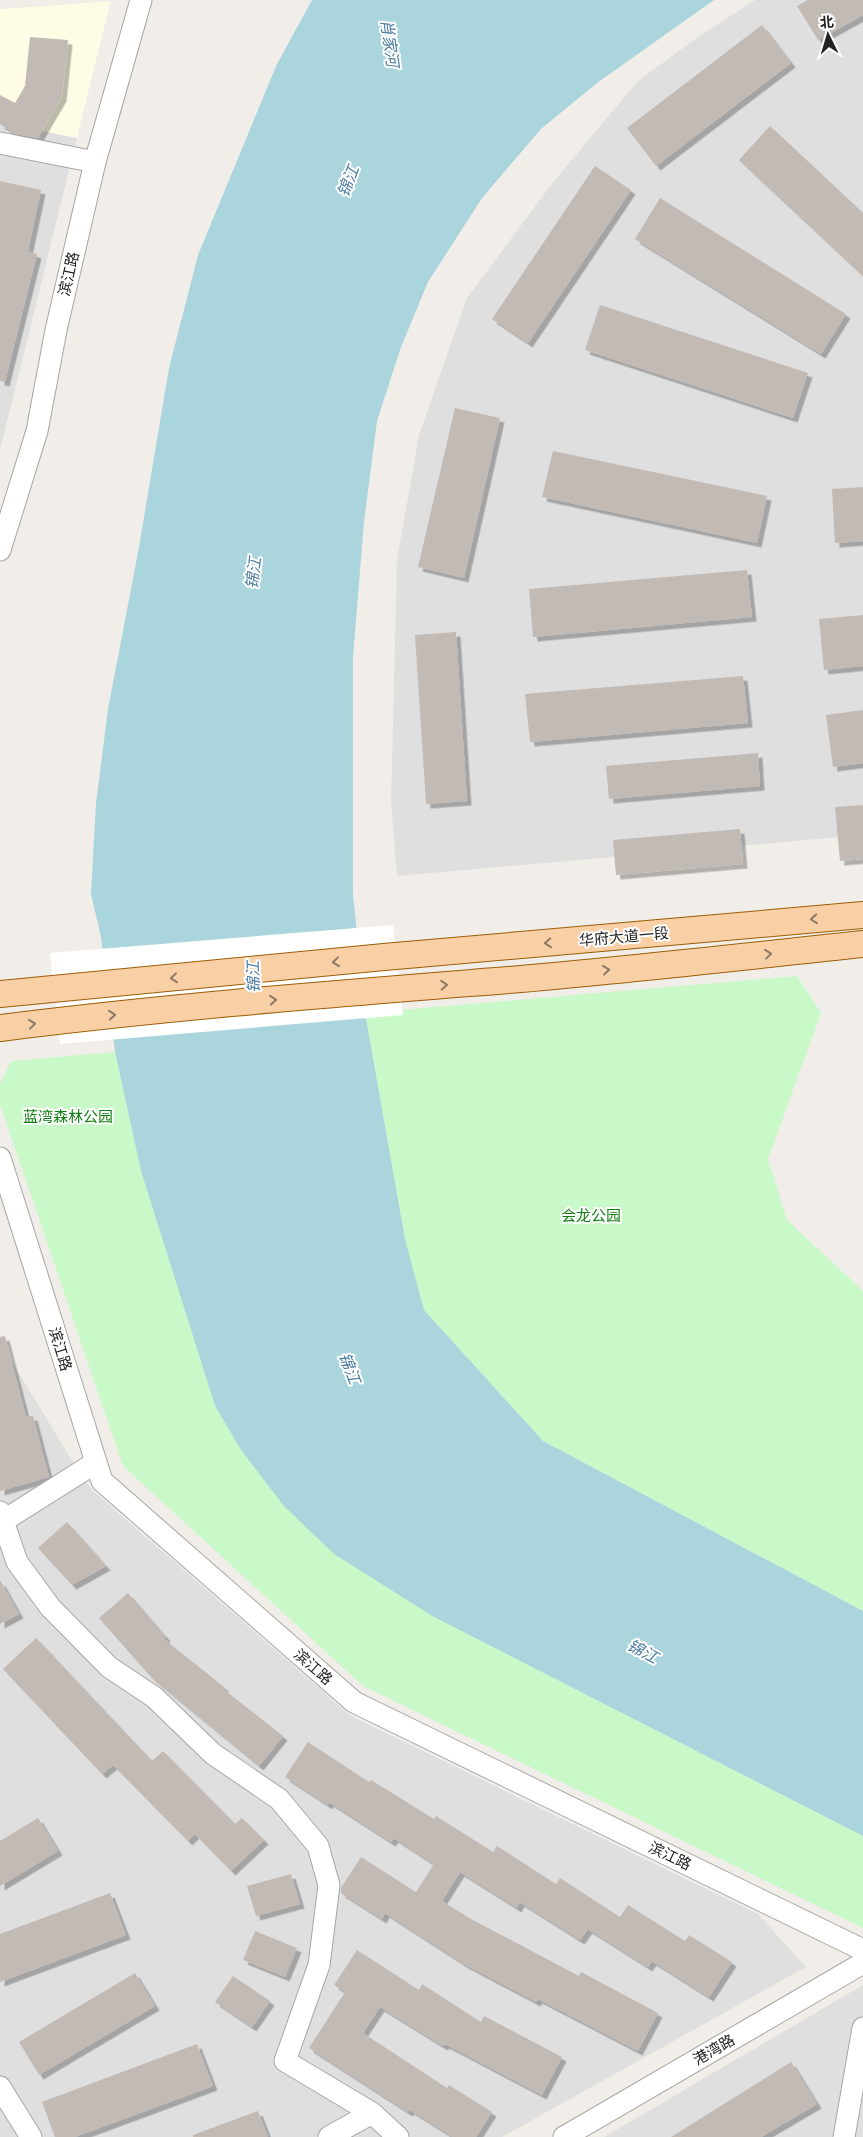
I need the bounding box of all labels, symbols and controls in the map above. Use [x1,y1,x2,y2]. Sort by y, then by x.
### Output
north arrow [803,10,853,60]
text: 北 [819,12,835,31]
water label: 肖家河 [378,18,404,71]
water label: 锦江 [333,161,363,199]
street label: 滨江路 [54,250,82,298]
water label: 锦江 [241,554,264,590]
one-way arrow [810,913,818,924]
street label: 华府大道一段 [578,923,670,949]
one-way arrow [544,938,552,949]
one-way arrow [764,949,772,960]
one-way arrow [332,956,340,967]
water label: 锦江 [242,959,263,993]
one-way arrow [603,965,611,976]
one-way arrow [170,972,178,983]
one-way arrow [441,979,449,990]
one-way arrow [270,995,278,1006]
one-way arrow [108,1010,116,1021]
one-way arrow [28,1019,36,1030]
park label: 蓝湾森林公园 [23,1107,113,1125]
park label: 会龙公园 [561,1206,621,1224]
street label: 滨江路 [46,1325,76,1373]
water label: 锦江 [336,1349,366,1388]
water label: 锦江 [625,1635,664,1667]
street label: 滨江路 [291,1645,337,1688]
street label: 滨江路 [646,1837,695,1873]
street label: 港湾路 [690,2030,737,2068]

